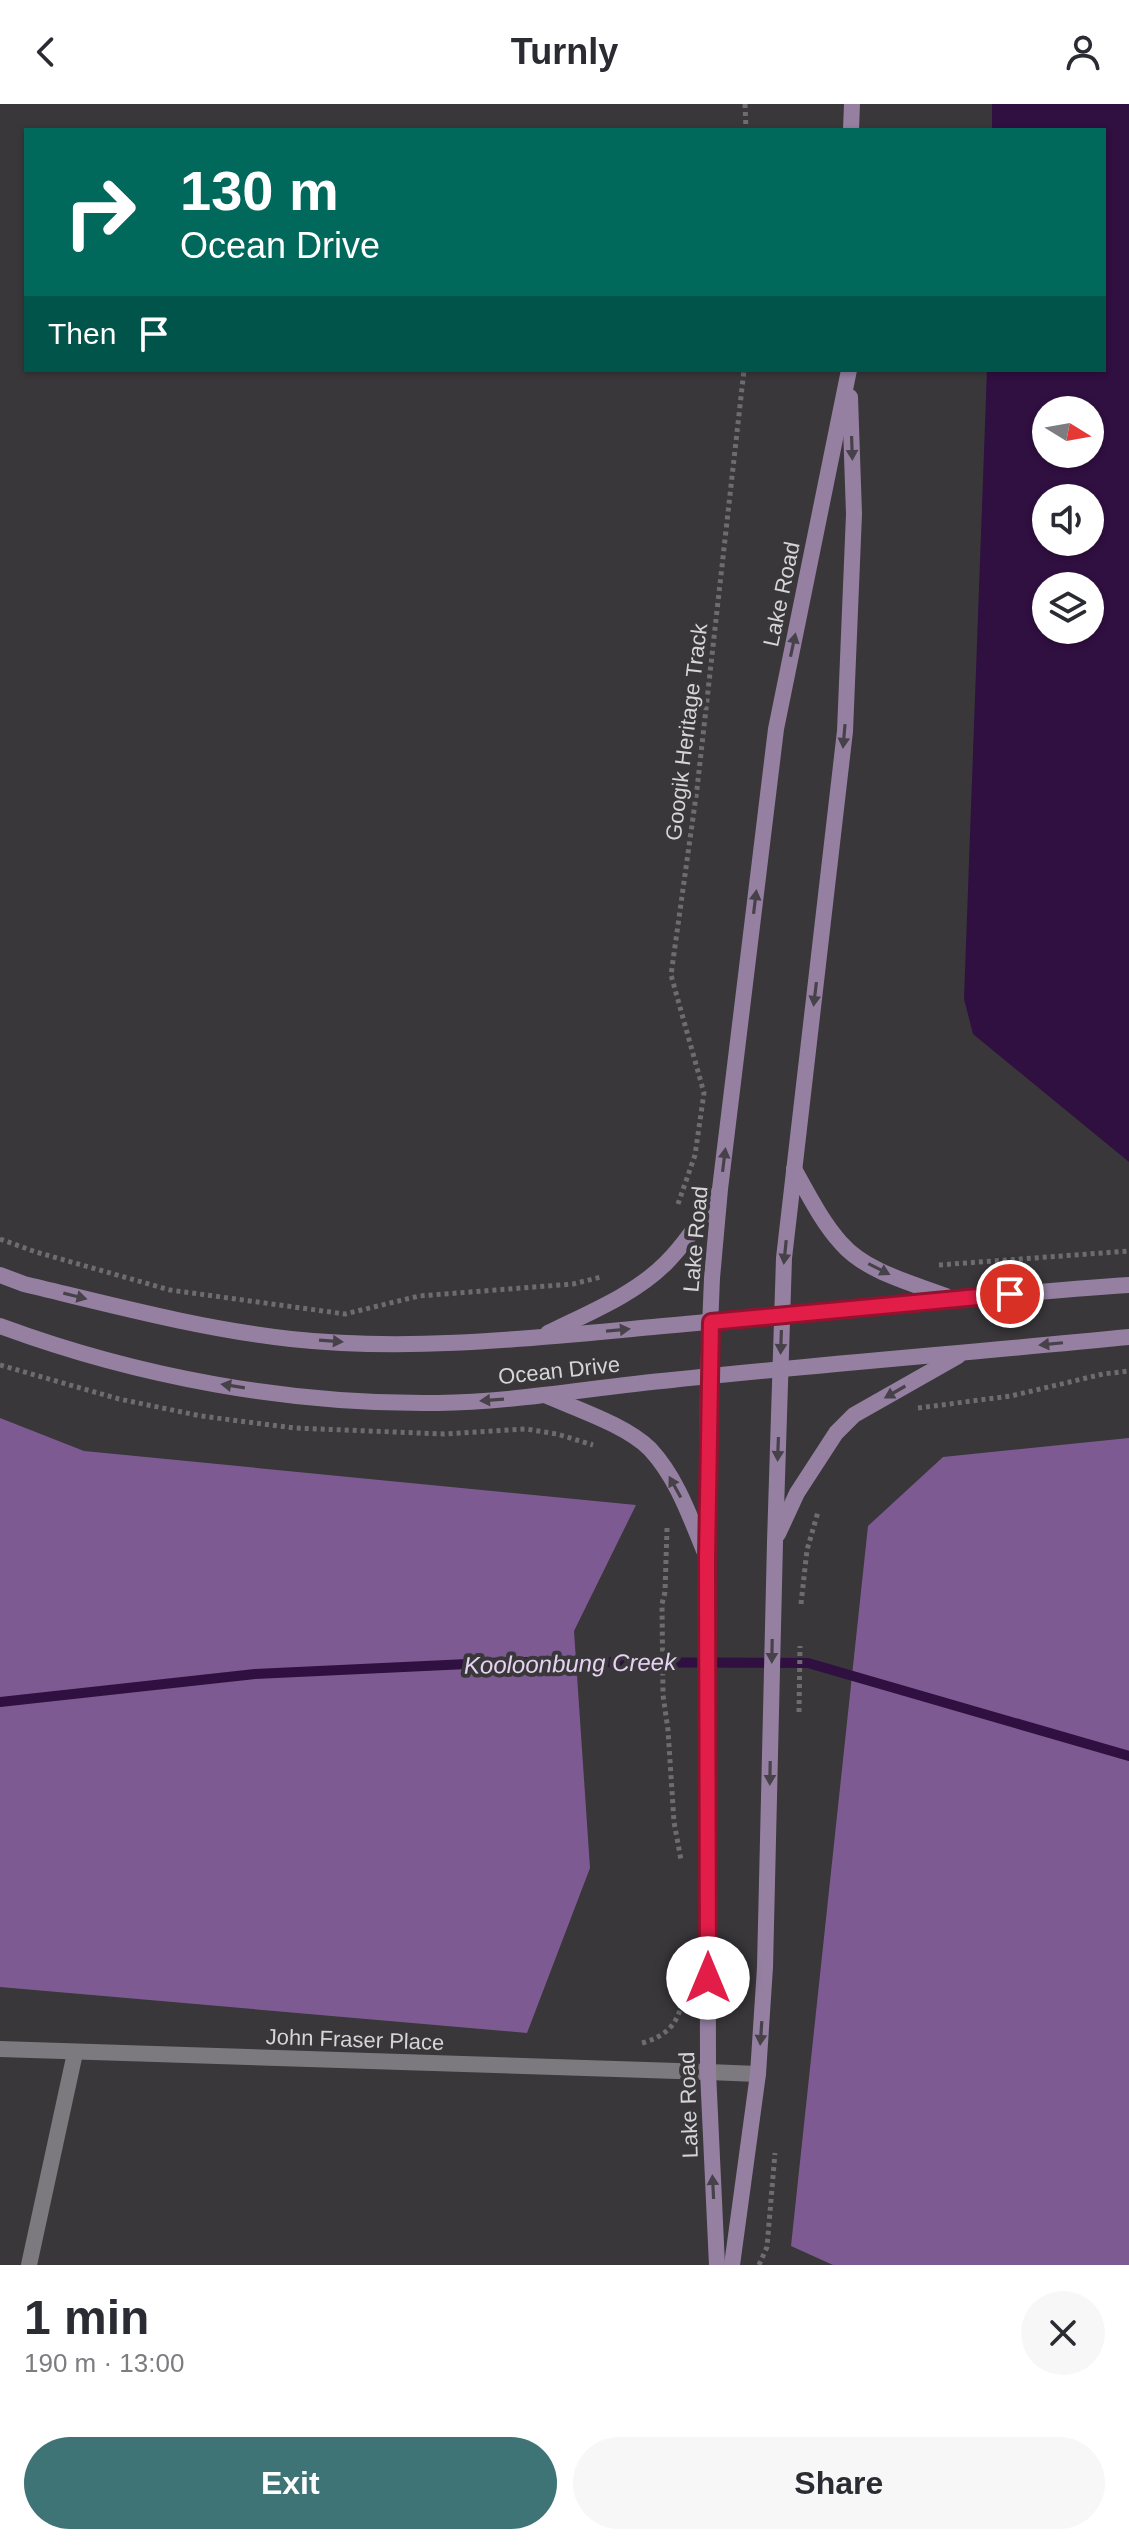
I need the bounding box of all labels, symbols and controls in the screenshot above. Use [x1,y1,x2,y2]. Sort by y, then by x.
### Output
icon: back [24,30,68,74]
icon: person [1061,30,1105,74]
text: Turnly [511,31,618,72]
text: 130 m [180,159,339,222]
icon: right [48,160,152,264]
text: Ocean Drive [180,225,380,266]
icon: arrive [132,312,176,356]
text: Then [48,317,116,350]
north arrow [1032,396,1104,468]
map controls [1032,396,1104,644]
one-way arrow [846,436,859,461]
button: sound [1032,484,1104,556]
street label: Lake Road [758,539,805,649]
button: layers [1032,572,1104,644]
street label: Googik Heritage Track [661,621,712,842]
one-way arrow [787,632,800,657]
one-way arrow [837,724,850,749]
one-way arrow [749,889,762,914]
one-way arrow [808,982,821,1007]
one-way arrow [717,1147,730,1172]
street label: Lake Road [678,1185,713,1293]
one-way arrow [778,1240,791,1265]
pin [976,1260,1044,1328]
one-way arrow [868,1262,891,1275]
icon: arrive [988,1272,1032,1316]
one-way arrow [63,1290,88,1303]
one-way arrow [606,1323,631,1336]
one-way arrow [774,1330,787,1355]
one-way arrow [319,1335,344,1348]
one-way arrow [1038,1338,1063,1351]
street label: Ocean Drive [497,1352,621,1389]
one-way arrow [220,1379,245,1391]
one-way arrow [884,1385,906,1399]
one-way arrow [479,1394,504,1407]
one-way arrow [771,1437,784,1462]
one-way arrow [668,1476,682,1498]
one-way arrow [766,1639,778,1664]
water label: Kooloonbung Creek [464,1648,678,1679]
one-way arrow [763,1761,776,1786]
position arrow [666,1936,750,2020]
one-way arrow [754,2020,767,2045]
street label: John Fraser Place [265,2024,445,2055]
street label: Lake Road [674,2051,703,2159]
one-way arrow [706,2174,719,2199]
text: 1 min [24,2291,149,2344]
button: close [1021,2291,1105,2375]
text: 190 m · 13:00 [24,2348,184,2378]
button: Exit [24,2437,557,2529]
button: Share [573,2437,1105,2529]

